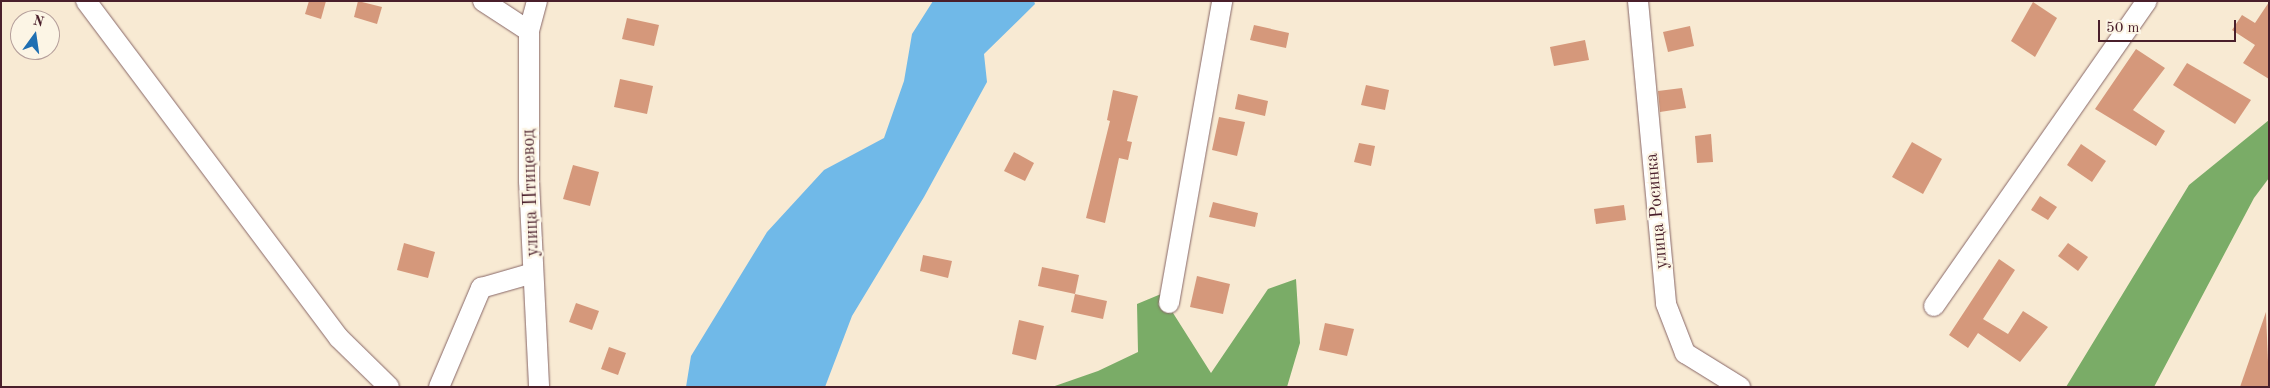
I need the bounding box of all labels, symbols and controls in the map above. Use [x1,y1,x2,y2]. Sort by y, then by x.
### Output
north arrow [10,10,60,60]
scale bar [2100,10,2238,42]
text: N [31,13,45,30]
text: 50 m [2106,21,2140,36]
street label: улица Птицевод [518,129,544,257]
street label: улица Росинка [1641,152,1673,270]

